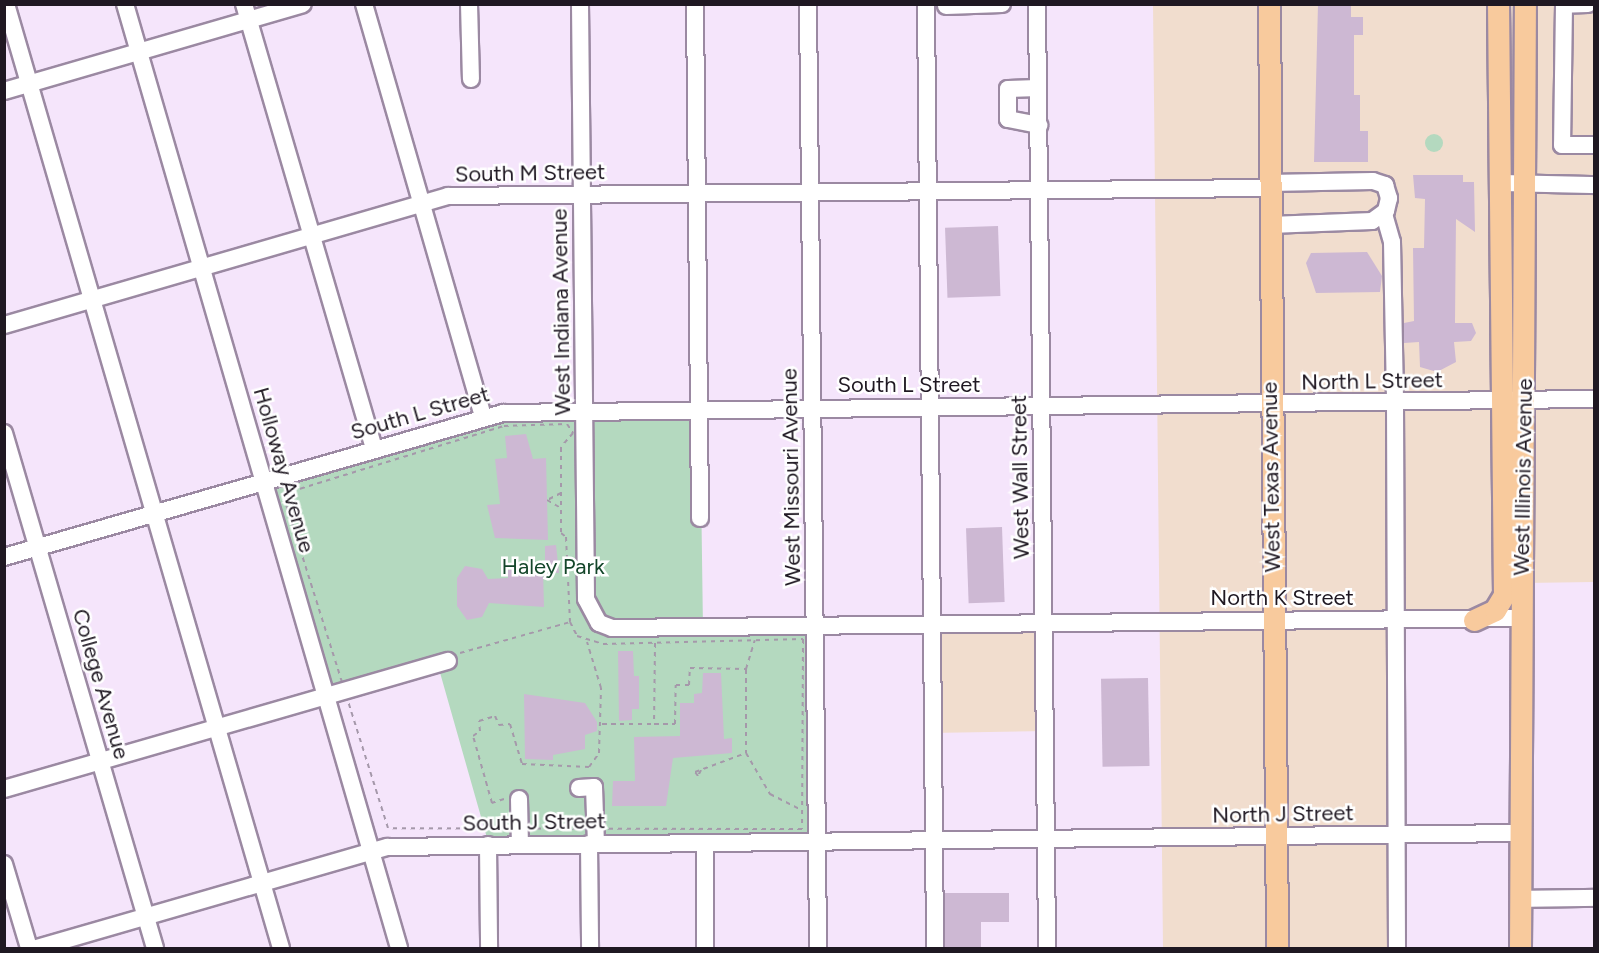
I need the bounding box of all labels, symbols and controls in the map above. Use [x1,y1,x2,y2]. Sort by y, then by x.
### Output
street label: South M Street [455,158,605,188]
street label: West Indiana Avenue [546,208,576,416]
street label: North L Street [1301,367,1443,395]
street label: West Missouri Avenue [776,368,806,586]
street label: South L Street [837,372,981,398]
street label: West Illinois Avenue [1508,378,1538,576]
street label: South L Street [348,381,492,445]
street label: West Texas Avenue [1256,381,1286,573]
street label: Holloway Avenue [248,384,320,556]
street label: West Wall Street [1005,395,1035,559]
park label: Haley Park [501,554,605,580]
street label: North K Street [1210,585,1354,611]
street label: College Avenue [67,606,135,762]
street label: North J Street [1212,800,1354,828]
street label: South J Street [462,808,606,836]

